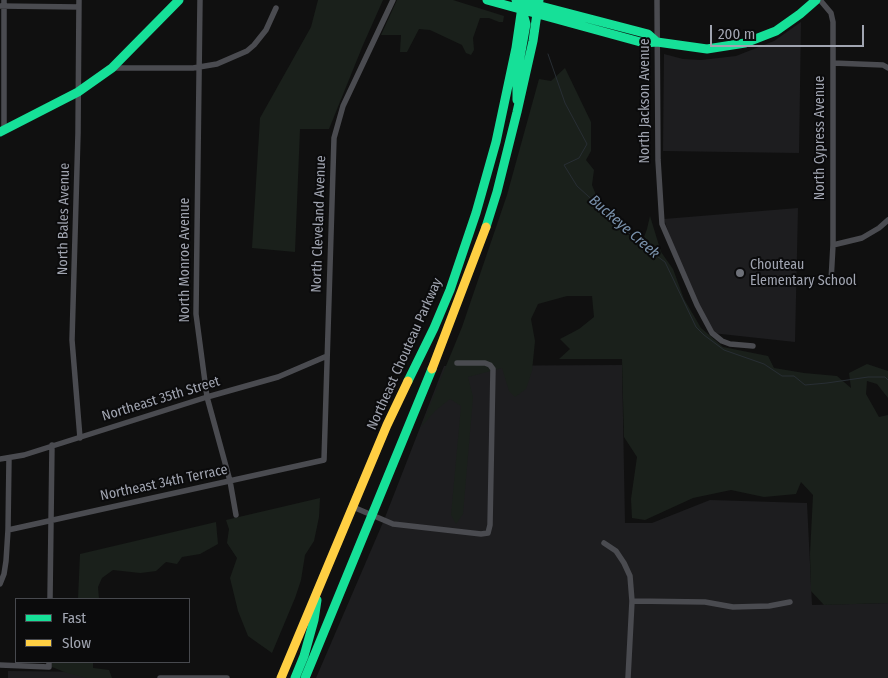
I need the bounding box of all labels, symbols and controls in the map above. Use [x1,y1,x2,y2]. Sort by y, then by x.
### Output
scale bar [713,15,867,47]
text: 200 m [718,25,755,43]
street label: North Jackson Avenue [637,38,653,164]
street label: North Cypress Avenue [812,76,828,200]
street label: North Cleveland Avenue [308,155,330,293]
street label: North Bales Avenue [55,163,73,275]
water label: Buckeye Creek [585,191,663,263]
street label: North Monroe Avenue [177,198,193,322]
place label: Chouteau Elementary School [750,257,857,290]
marker: Chouteau Elementary School [734,267,746,279]
street label: Northeast Chouteau Parkway [364,275,446,433]
street label: Northeast 35th Street [100,373,222,425]
street label: Northeast 34th Terrace [99,461,229,505]
legend [15,598,190,663]
text: Fast [62,609,86,627]
text: Slow [62,634,91,652]

